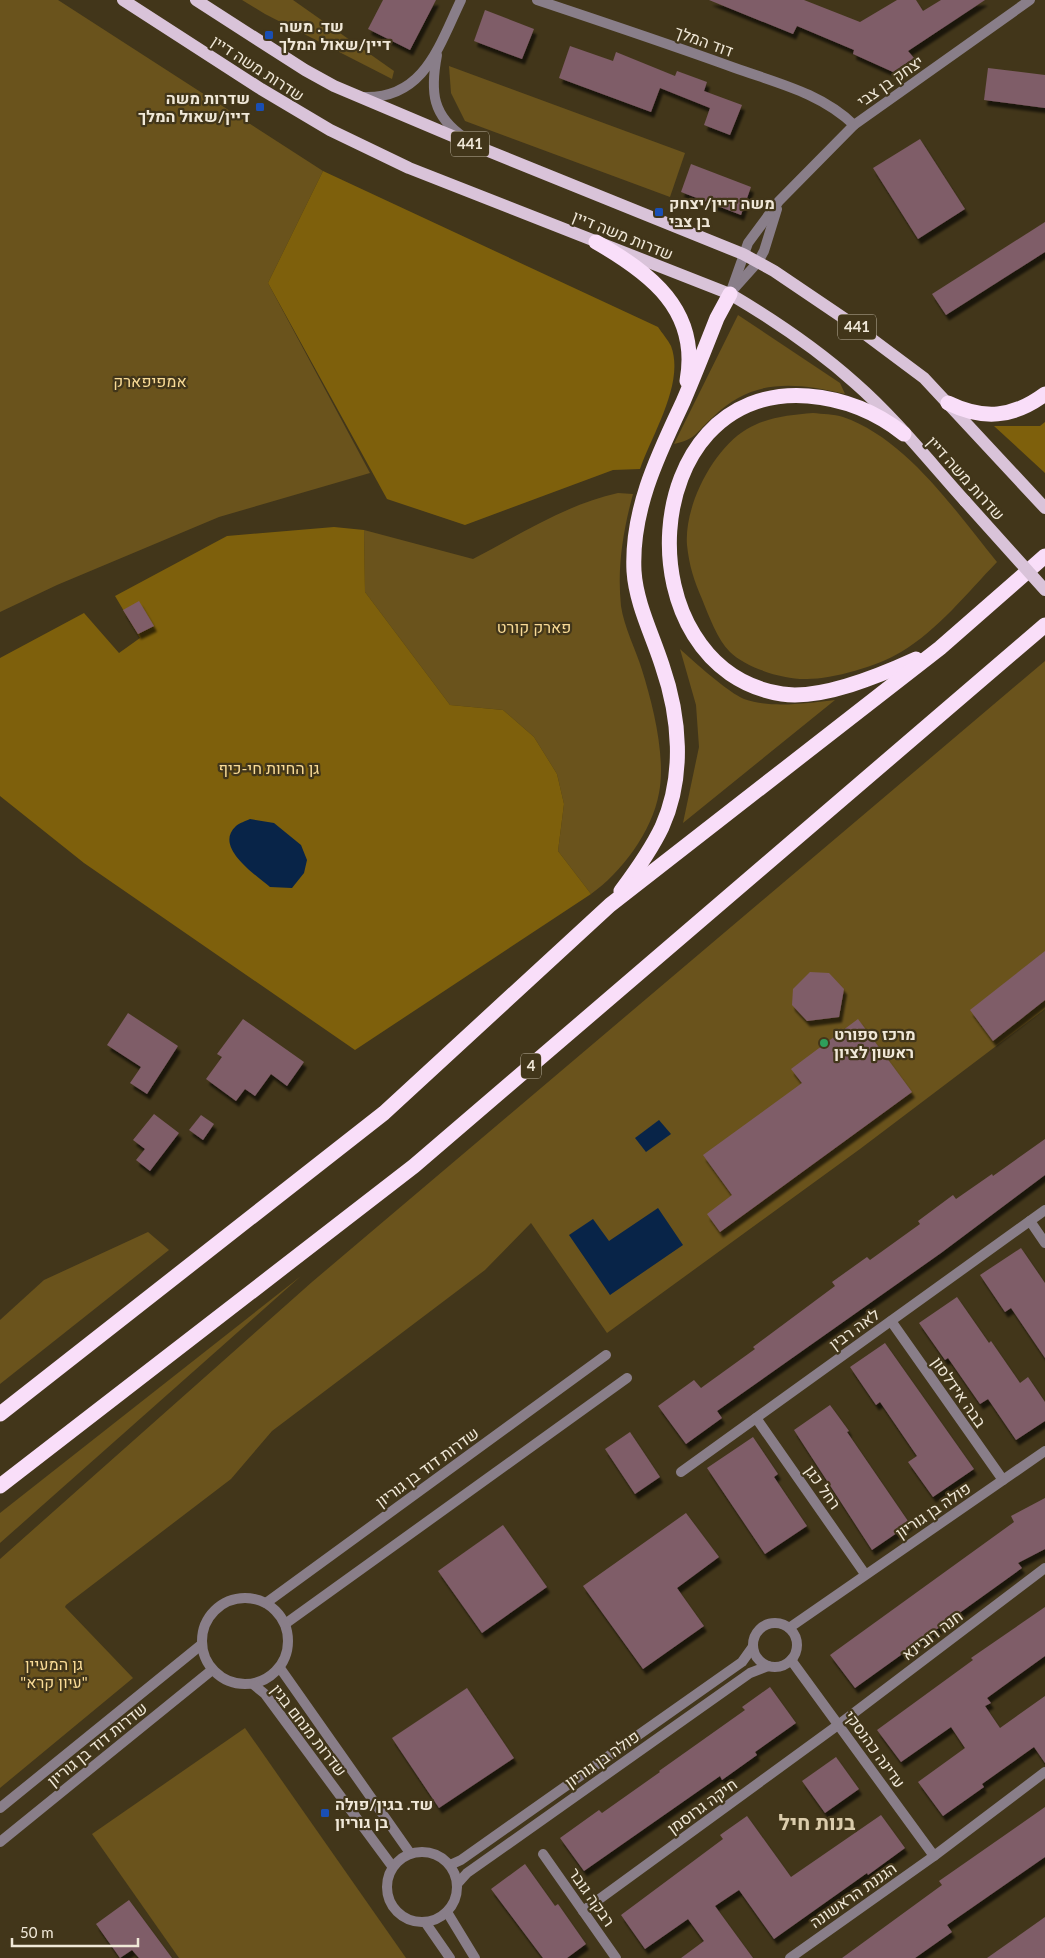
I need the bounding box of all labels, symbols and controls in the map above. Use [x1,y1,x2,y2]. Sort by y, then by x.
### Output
place label: שד. משה דיין/שאול המלך [279,16,391,53]
street label: דוד המלך [672,21,736,60]
marker: שד. משה דיין/שאול המלך [263,29,275,41]
street label: שדרות משה דיין [208,31,308,105]
street label: יצחק בן צבי [853,51,926,110]
place label: שדרות משה דיין/שאול המלך [138,88,250,125]
marker: שדרות משה דיין/שאול המלך [254,101,266,113]
road number: 441 [451,132,489,156]
place label: משה דיין/יצחק בן צבי [669,193,775,230]
street label: שדרות משה דיין [570,206,676,263]
marker: משה דיין/יצחק בן צבי [653,206,665,218]
road number: 441 [838,314,876,340]
park label: אמפיפארק [113,371,187,390]
street label: שדרות משה דיין [924,432,1009,524]
park label: פארק קורט [497,617,571,636]
park label: גן החיות חי-כיף [218,758,320,777]
place label: מרכז ספורט ראשון לציון [834,1024,916,1061]
marker: מרכז ספורט ראשון לציון [818,1037,830,1049]
road number: 4 [521,1054,541,1078]
street label: לאה רבין [825,1304,883,1353]
street label: בבה אידלסון [928,1353,991,1431]
street label: שדרות דוד בן גוריון [371,1423,482,1510]
street label: רחל כגן [801,1461,845,1512]
street label: פולה בן גוריון [892,1478,974,1542]
street label: חנה רובינא [898,1606,966,1664]
park label: גן המעיין "עיון קרא" [20,1654,88,1691]
street label: שדרות מנחם בגין [268,1680,351,1780]
street label: שדרות דוד בן גוריון [43,1697,151,1790]
street label: עדינה כהנסקי [841,1707,910,1791]
street label: פולה בן גוריון [561,1726,643,1791]
street label: חיקה גרוסמן [663,1774,740,1837]
place label: שד. בגין/פולה בן גוריון [335,1794,433,1831]
marker: שד. בגין/פולה בן גוריון [319,1807,331,1819]
district label: בנות חיל [779,1809,856,1834]
street label: הגננת הראשונה [806,1858,900,1931]
street label: רבקה גובר [565,1864,619,1930]
scale bar [12,1916,139,1948]
text: 50 m [20,1923,54,1941]

